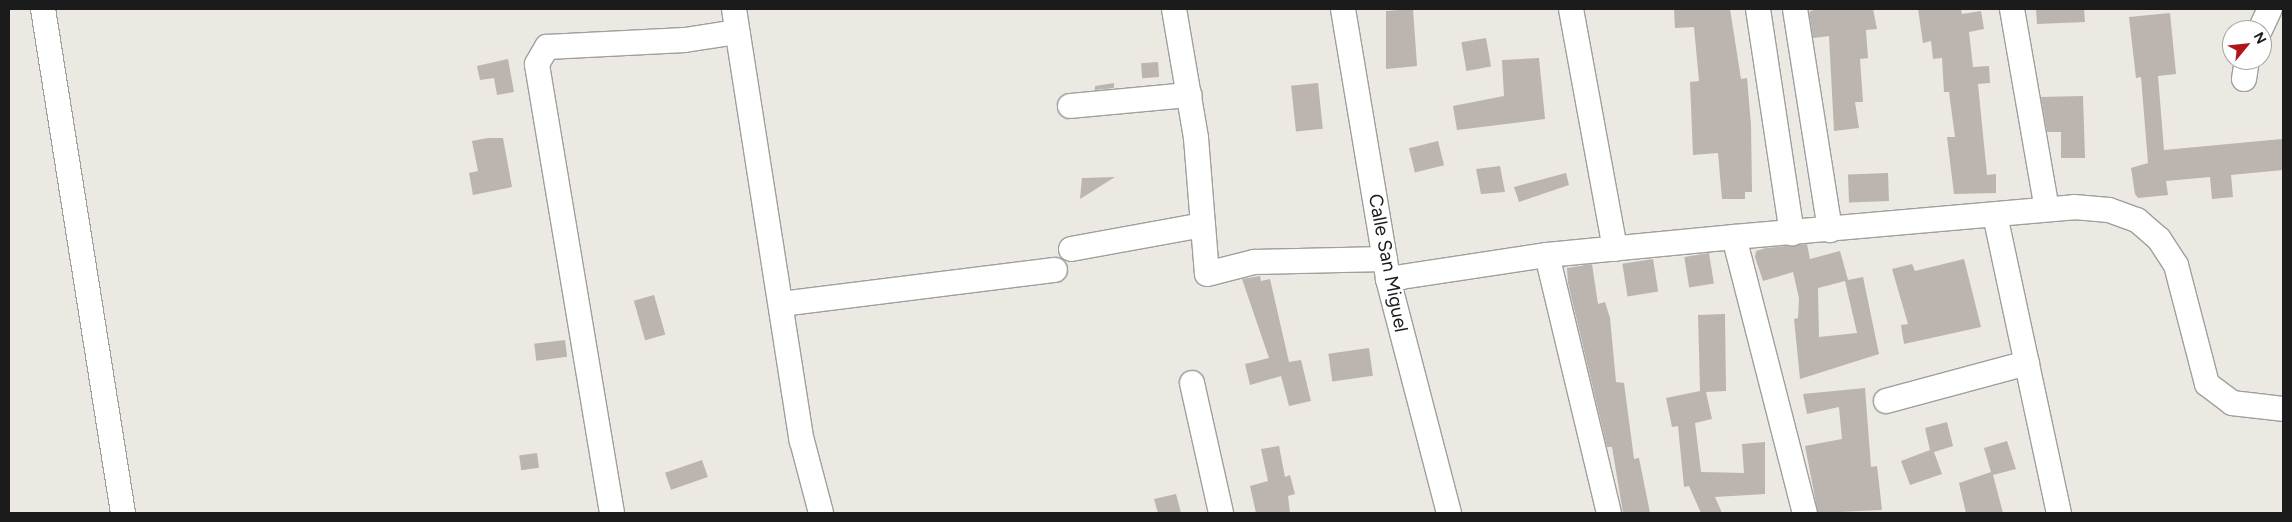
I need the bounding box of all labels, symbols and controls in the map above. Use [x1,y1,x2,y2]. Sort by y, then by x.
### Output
north arrow [2222,20,2272,70]
text: N [2250,29,2270,47]
street label: Calle San Miguel [1363,192,1413,334]

